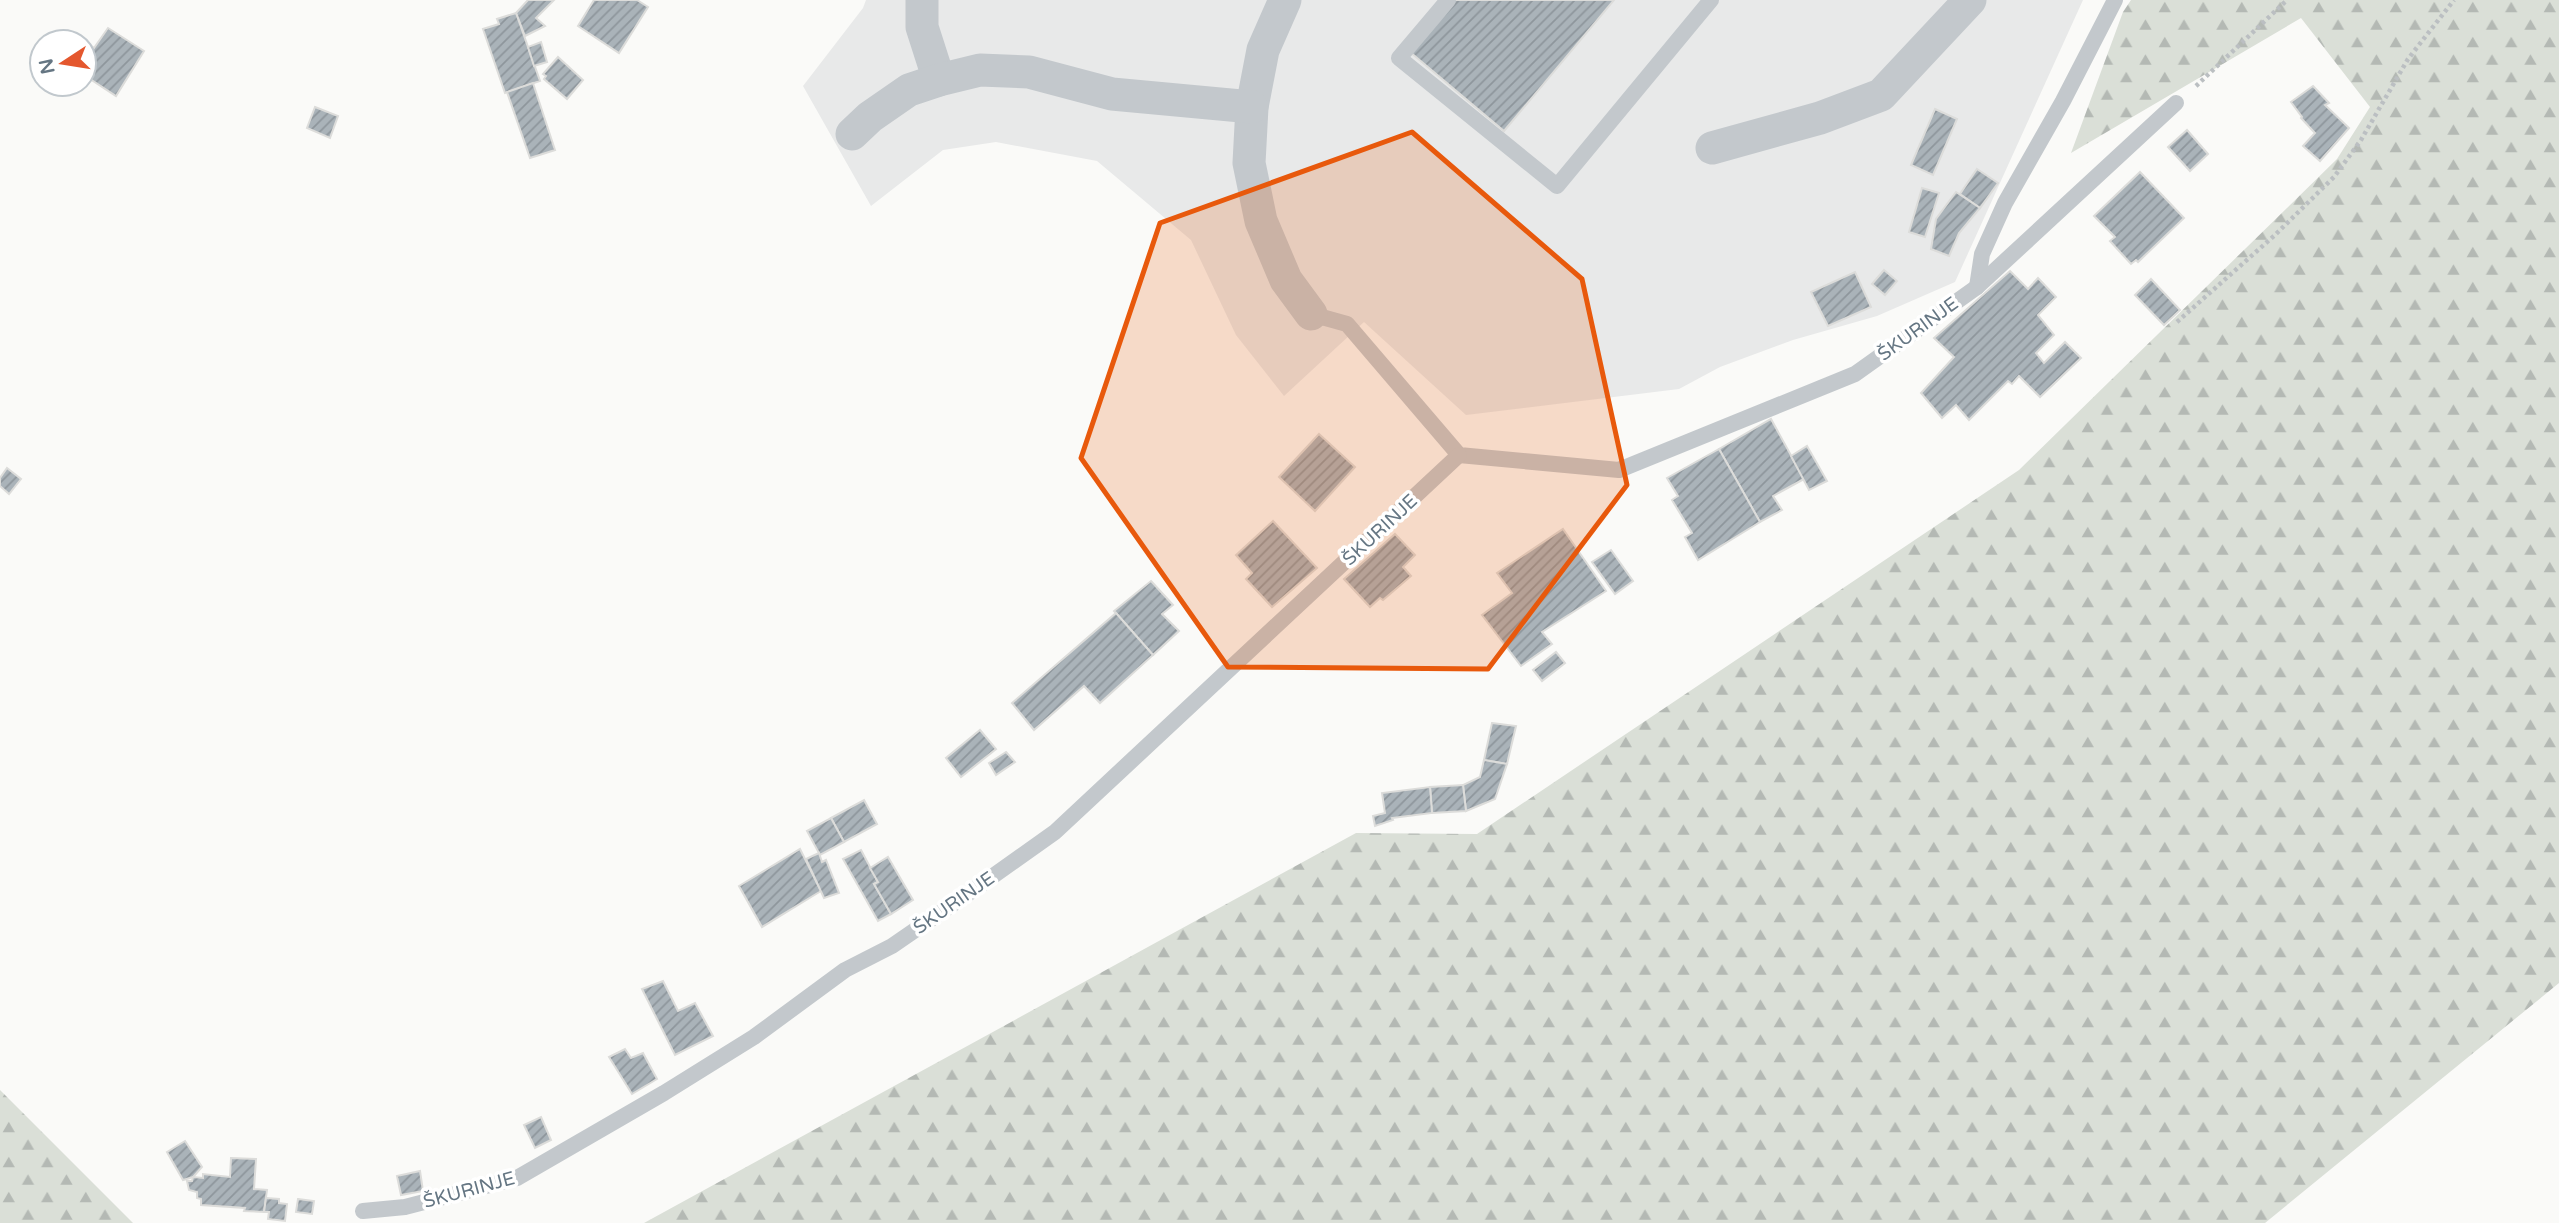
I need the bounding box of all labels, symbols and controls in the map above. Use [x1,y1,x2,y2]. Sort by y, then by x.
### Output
north arrow [28,28,98,98]
text: N [35,57,60,76]
street label: ŠKURINJE [1874,292,1962,366]
street label: ŠKURINJE [1338,490,1422,570]
street label: ŠKURINJE [909,867,999,939]
street label: ŠKURINJE [421,1167,517,1213]

